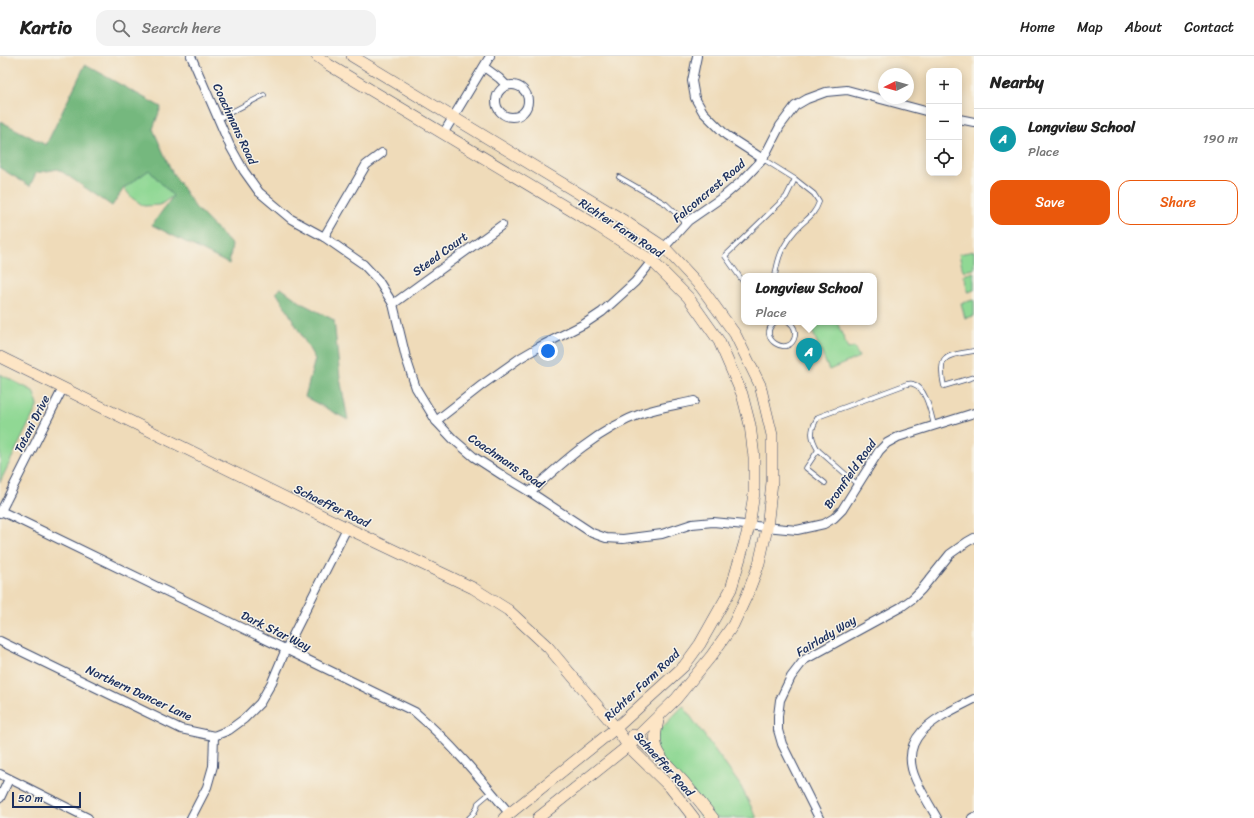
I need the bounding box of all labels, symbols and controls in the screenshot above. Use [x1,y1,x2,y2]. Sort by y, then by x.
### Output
search box [96,10,376,46]
text: Kartio [20,11,72,44]
text: Search here [142,15,221,41]
text: Home [1020,15,1055,40]
text: Map [1077,15,1103,40]
text: About [1125,15,1162,40]
text: Contact [1184,15,1234,40]
icon: search [110,17,132,39]
text: Nearby [990,67,1044,97]
north arrow [878,68,914,104]
map controls [926,68,962,176]
button: + [926,68,962,104]
street label: Coachmans Road [206,79,264,169]
button: − [926,104,962,140]
text: Longview School [1028,114,1135,140]
text: A [999,127,1007,150]
text: 190 m [1203,127,1238,150]
button: locate [926,140,962,176]
text: Place [1028,140,1059,163]
street label: Falconcrest Road [667,153,751,228]
button: Save [990,180,1110,225]
button: Share [1118,180,1238,225]
street label: Richter Farm Road [574,192,669,265]
street label: Steed Court [407,226,473,282]
popup [741,273,877,325]
text: Longview School [755,275,863,301]
text: Place [755,301,787,324]
pin: A [796,338,822,371]
your location [538,341,558,361]
street label: Tatani Drive [8,391,56,457]
street label: Coachmans Road [463,427,549,495]
street label: Bromfield Road [818,434,883,514]
street label: Schaeffer Road [290,478,375,535]
street label: Dark Star Way [237,604,316,658]
street label: Fairlady Way [791,609,861,663]
street label: Richter Farm Road [599,643,686,726]
street label: Northern Dancer Lane [82,659,196,727]
street label: Schaeffer Road [628,726,701,803]
text: 50 m [18,789,43,808]
scale bar [12,790,81,809]

